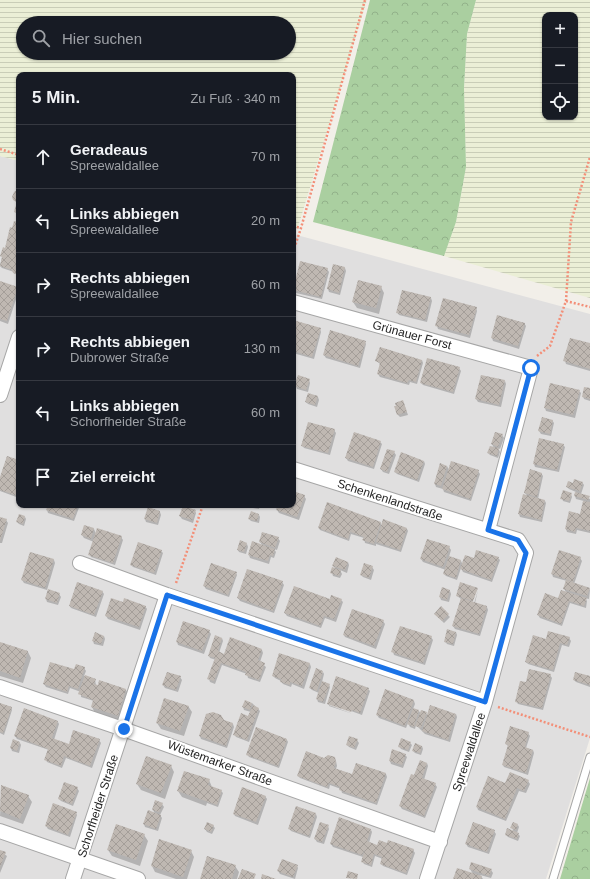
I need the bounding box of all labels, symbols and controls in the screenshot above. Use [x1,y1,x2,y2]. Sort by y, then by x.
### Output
map controls [542,12,578,120]
button: + [542,12,578,48]
search box [16,16,296,60]
icon: search [30,27,52,49]
text: Hier suchen [62,30,142,47]
button: − [542,48,578,84]
button: locate [542,84,578,120]
text: 5 Min. [32,88,80,107]
text: Zu Fuß · 340 m [190,91,280,106]
text: Geradeaus [70,141,148,158]
icon: ahead [32,146,54,168]
text: 70 m [251,149,280,164]
text: Spreewaldallee [70,158,159,173]
text: Links abbiegen [70,205,179,222]
icon: left [32,210,54,232]
text: 20 m [251,213,280,228]
text: Spreewaldallee [70,222,159,237]
text: Rechts abbiegen [70,269,190,286]
icon: right [32,274,54,296]
text: 60 m [251,277,280,292]
text: Spreewaldallee [70,286,159,301]
street label: Grünauer Forst [371,318,454,352]
text: Rechts abbiegen [70,333,190,350]
icon: right [32,338,54,360]
text: 130 m [244,341,280,356]
text: Dubrower Straße [70,350,169,365]
route start [522,359,540,377]
text: Links abbiegen [70,397,179,414]
icon: left [32,402,54,424]
text: 60 m [251,405,280,420]
text: Schorfheider Straße [70,414,186,429]
icon: arrive [32,466,54,488]
text: Ziel erreicht [70,468,155,485]
street label: Schenkenlandstraße [335,476,445,524]
street label: Spreewaldallee [450,711,488,793]
route end [115,720,133,738]
street label: Wüstemarker Straße [166,737,275,789]
street label: Schorfheider Straße [75,752,121,859]

